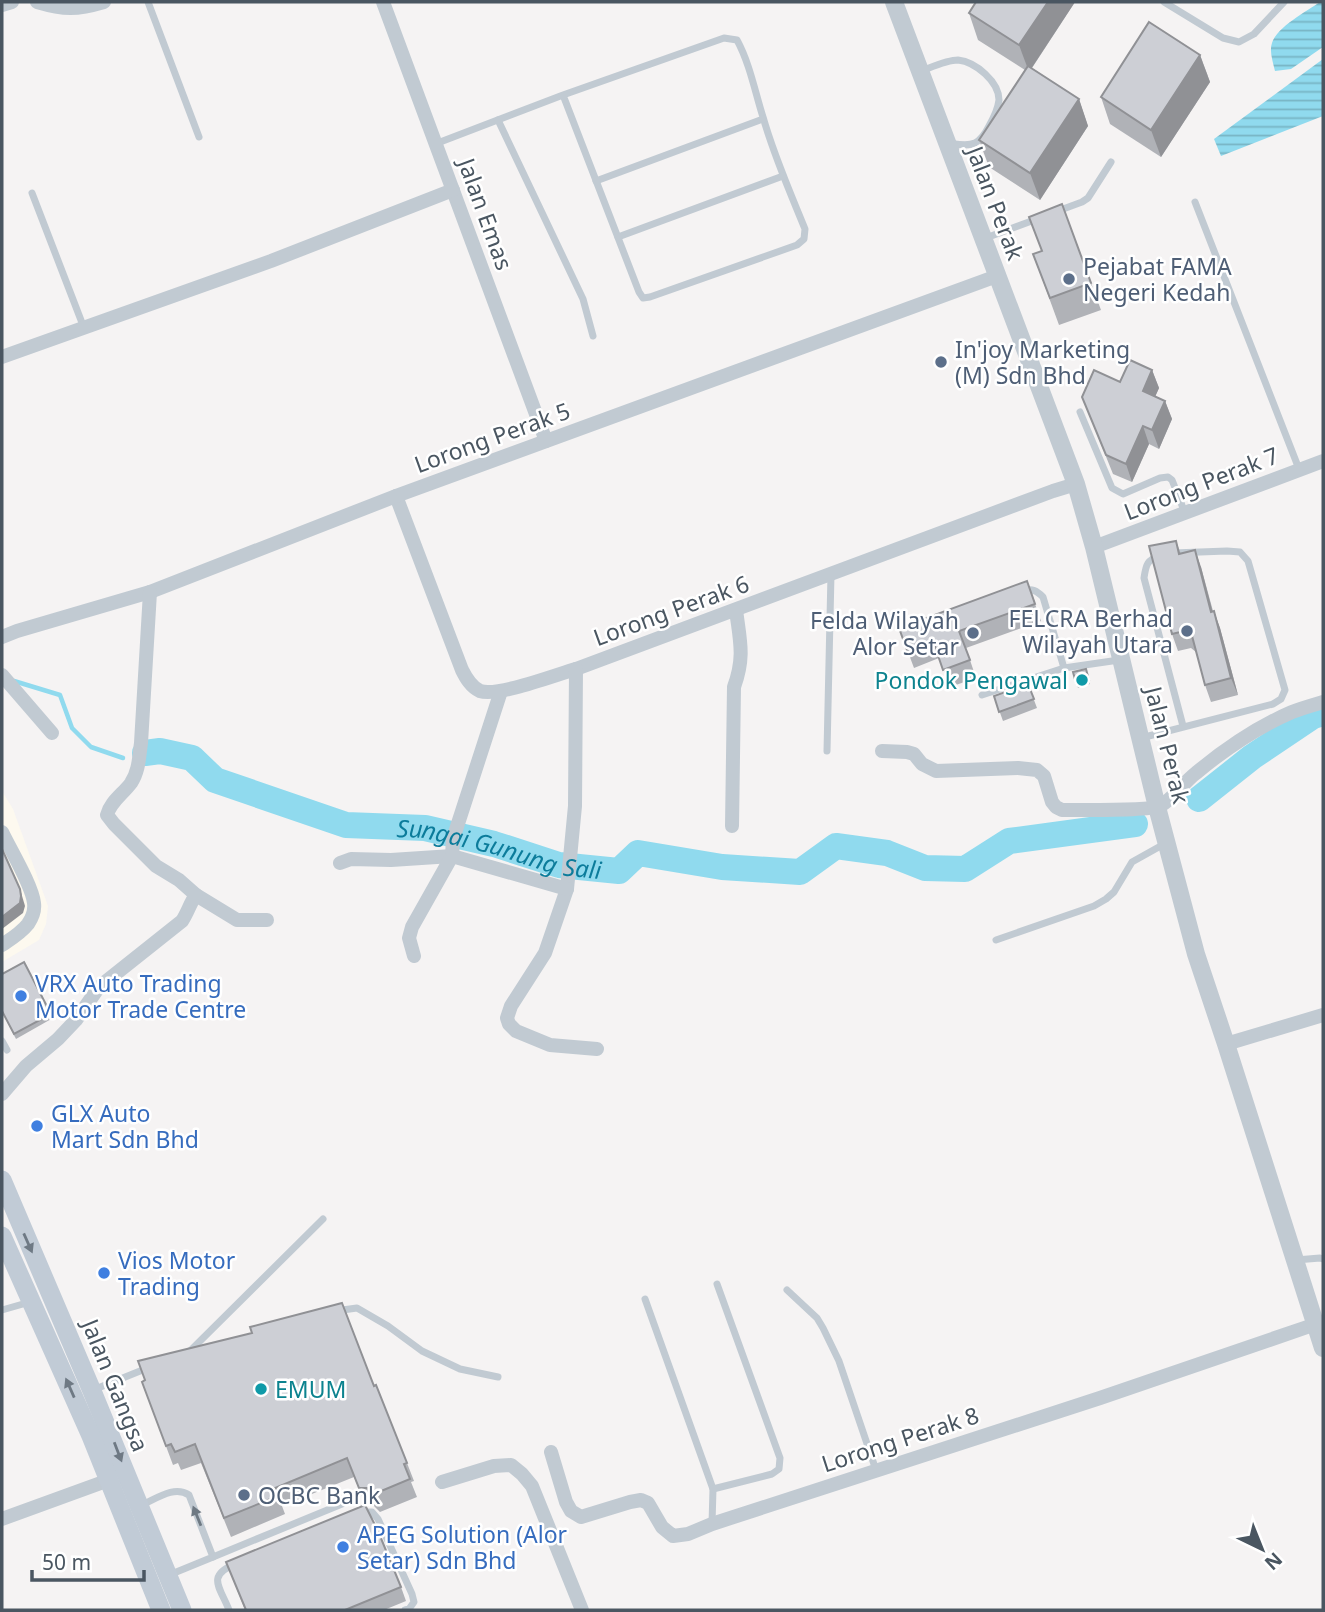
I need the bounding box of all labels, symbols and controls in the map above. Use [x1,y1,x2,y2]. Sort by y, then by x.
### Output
street label: Jalan Perak [959,140,1033,265]
street label: Jalan Emas [450,152,521,274]
place label: Pejabat FAMA Negeri Kedah [1083,250,1232,308]
marker: Pejabat FAMA Negeri Kedah [1061,271,1077,287]
place label: In'joy Marketing (M) Sdn Bhd [955,333,1130,391]
marker: In'joy Marketing (M) Sdn Bhd [933,354,949,370]
street label: Lorong Perak 5 [410,394,574,480]
street label: Lorong Perak 7 [1119,439,1283,527]
street label: Lorong Perak 6 [589,567,753,653]
place label: FELCRA Berhad Wilayah Utara [1008,602,1173,660]
place label: Felda Wilayah Alor Setar [810,604,959,662]
marker: FELCRA Berhad Wilayah Utara [1179,623,1195,639]
marker: Felda Wilayah Alor Setar [965,625,981,641]
place label: Pondok Pengawal [875,664,1068,696]
marker: Pondok Pengawal [1074,672,1090,688]
street label: Jalan Perak [1138,681,1198,807]
water label: Sungai Gunung Sali [396,810,604,886]
place label: VRX Auto Trading Motor Trade Centre [35,967,246,1025]
marker: VRX Auto Trading Motor Trade Centre [13,988,29,1004]
place label: GLX Auto Mart Sdn Bhd [51,1097,199,1155]
marker: GLX Auto Mart Sdn Bhd [29,1118,45,1134]
one-way arrow [22,1233,34,1253]
place label: Vios Motor Trading [118,1244,236,1302]
marker: Vios Motor Trading [96,1265,112,1281]
street label: Jalan Gangsa [74,1312,157,1456]
place label: EMUM [275,1373,346,1405]
one-way arrow [64,1378,75,1399]
marker: EMUM [253,1381,269,1397]
street label: Lorong Perak 8 [817,1399,983,1479]
one-way arrow [112,1442,123,1463]
place label: OCBC Bank [258,1479,381,1511]
marker: OCBC Bank [236,1487,252,1503]
one-way arrow [192,1506,203,1527]
north arrow [1227,1514,1297,1584]
place label: APEG Solution (Alor Setar) Sdn Bhd [357,1518,568,1576]
scale bar [32,1538,144,1582]
marker: APEG Solution (Alor Setar) Sdn Bhd [335,1539,351,1555]
text: N [1259,1547,1288,1576]
text: 50 m [42,1548,91,1576]

